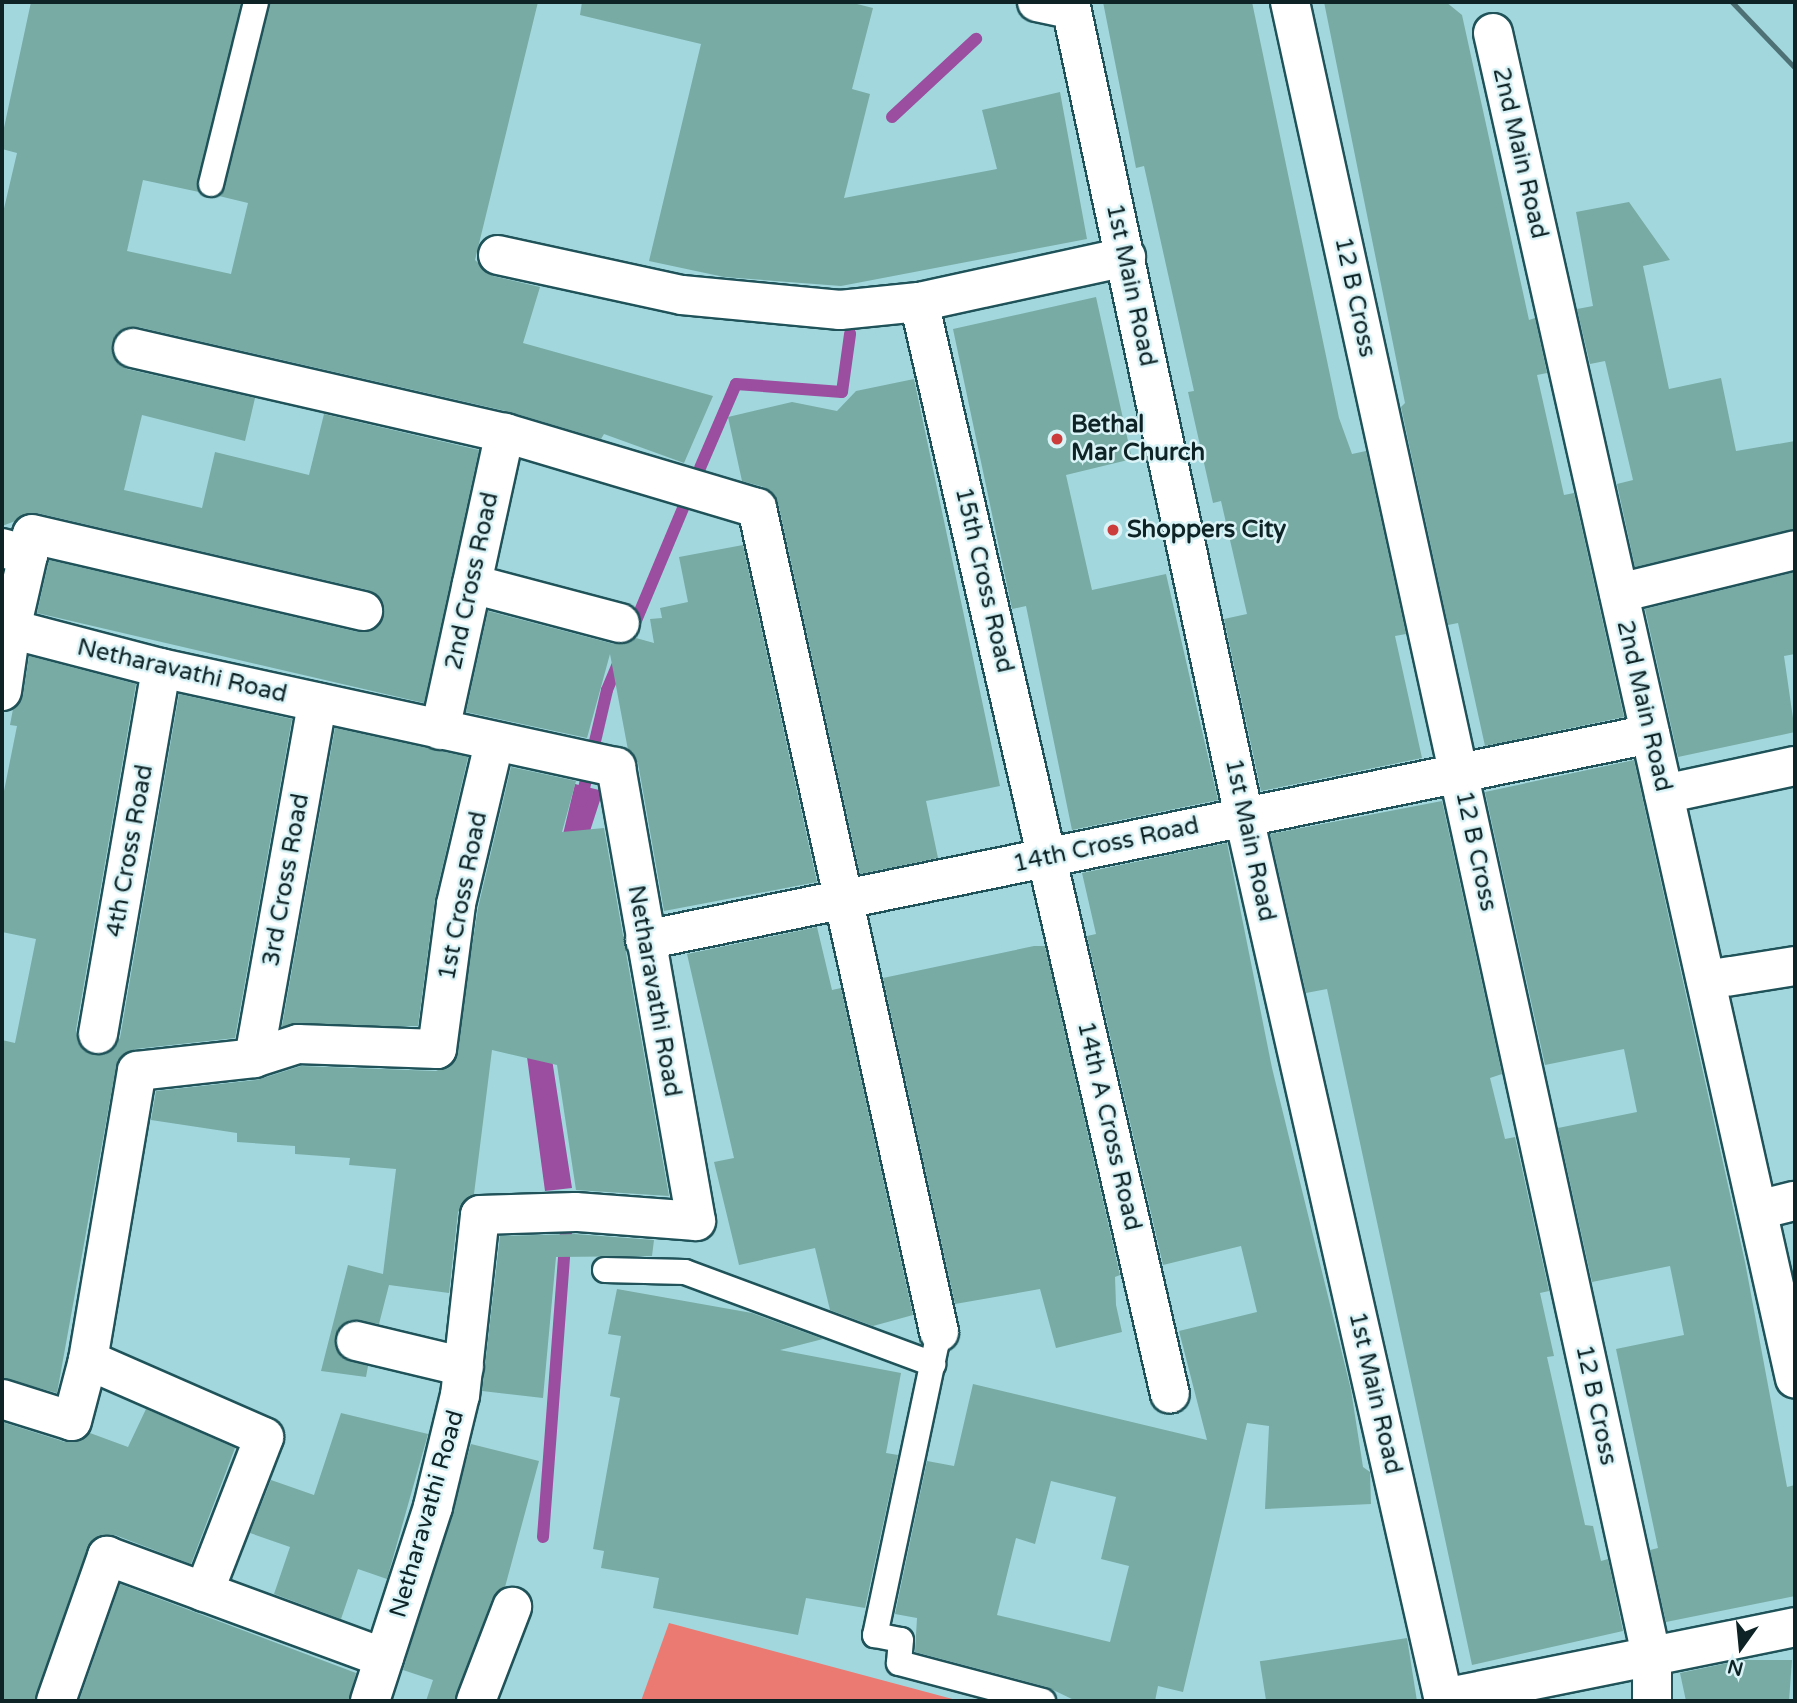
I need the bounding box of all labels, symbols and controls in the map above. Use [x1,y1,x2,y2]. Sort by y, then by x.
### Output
street label: 2nd Main Road [1486,65,1554,241]
street label: 1st Main Road [1100,201,1162,369]
street label: 12 B Cross [1328,234,1382,360]
place label: Bethal Mar Church [1071,411,1205,467]
marker: Bethal Mar Church [1049,431,1065,447]
street label: 15th Cross Road [949,484,1019,676]
street label: 2nd Cross Road [439,490,505,672]
place label: Shoppers City [1127,516,1286,544]
marker: Shoppers City [1105,522,1121,538]
street label: 2nd Main Road [1610,618,1678,794]
street label: Netharavathi Road [74,633,290,709]
street label: 1st Main Road [1219,756,1281,924]
street label: 4th Cross Road [101,763,159,939]
street label: 12 B Cross [1449,788,1503,914]
street label: 3rd Cross Road [257,791,315,969]
street label: 1st Cross Road [433,809,493,983]
street label: 14th Cross Road [1010,811,1202,879]
street label: Netharavathi Road [621,883,687,1099]
street label: 14th A Cross Road [1071,1019,1147,1233]
street label: 1st Main Road [1342,1309,1408,1477]
street label: 12 B Cross [1569,1342,1623,1468]
street label: Netharavathi Road [384,1407,470,1621]
north arrow [1706,1612,1776,1682]
text: N [1725,1655,1746,1680]

